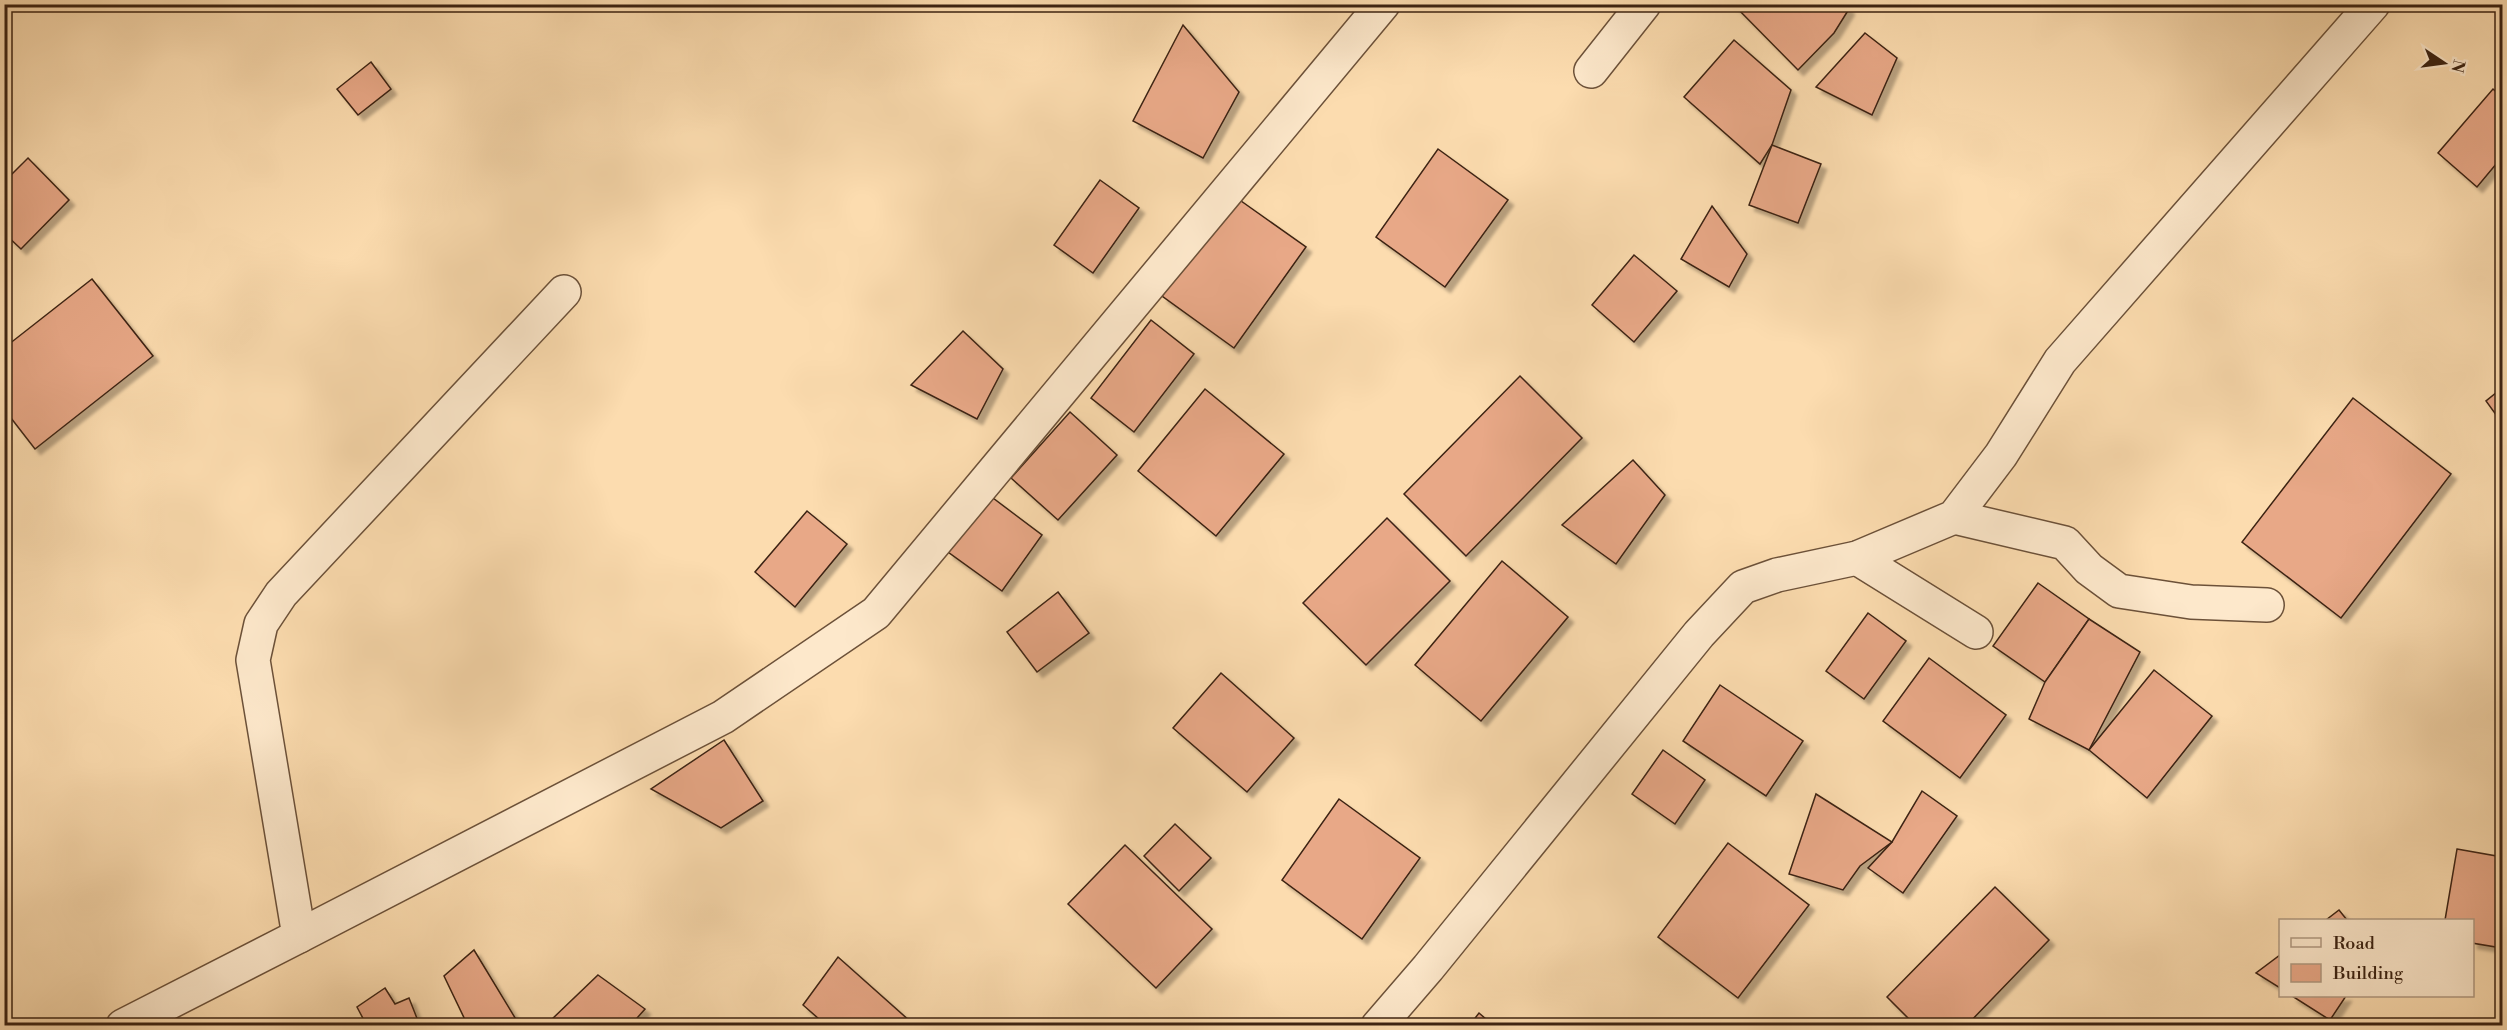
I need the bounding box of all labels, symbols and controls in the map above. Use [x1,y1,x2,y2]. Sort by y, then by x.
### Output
north arrow [2414,33,2474,93]
text: N [2446,58,2469,75]
legend [2279,919,2474,997]
text: Road [2333,932,2376,955]
text: Building [2332,962,2404,985]

